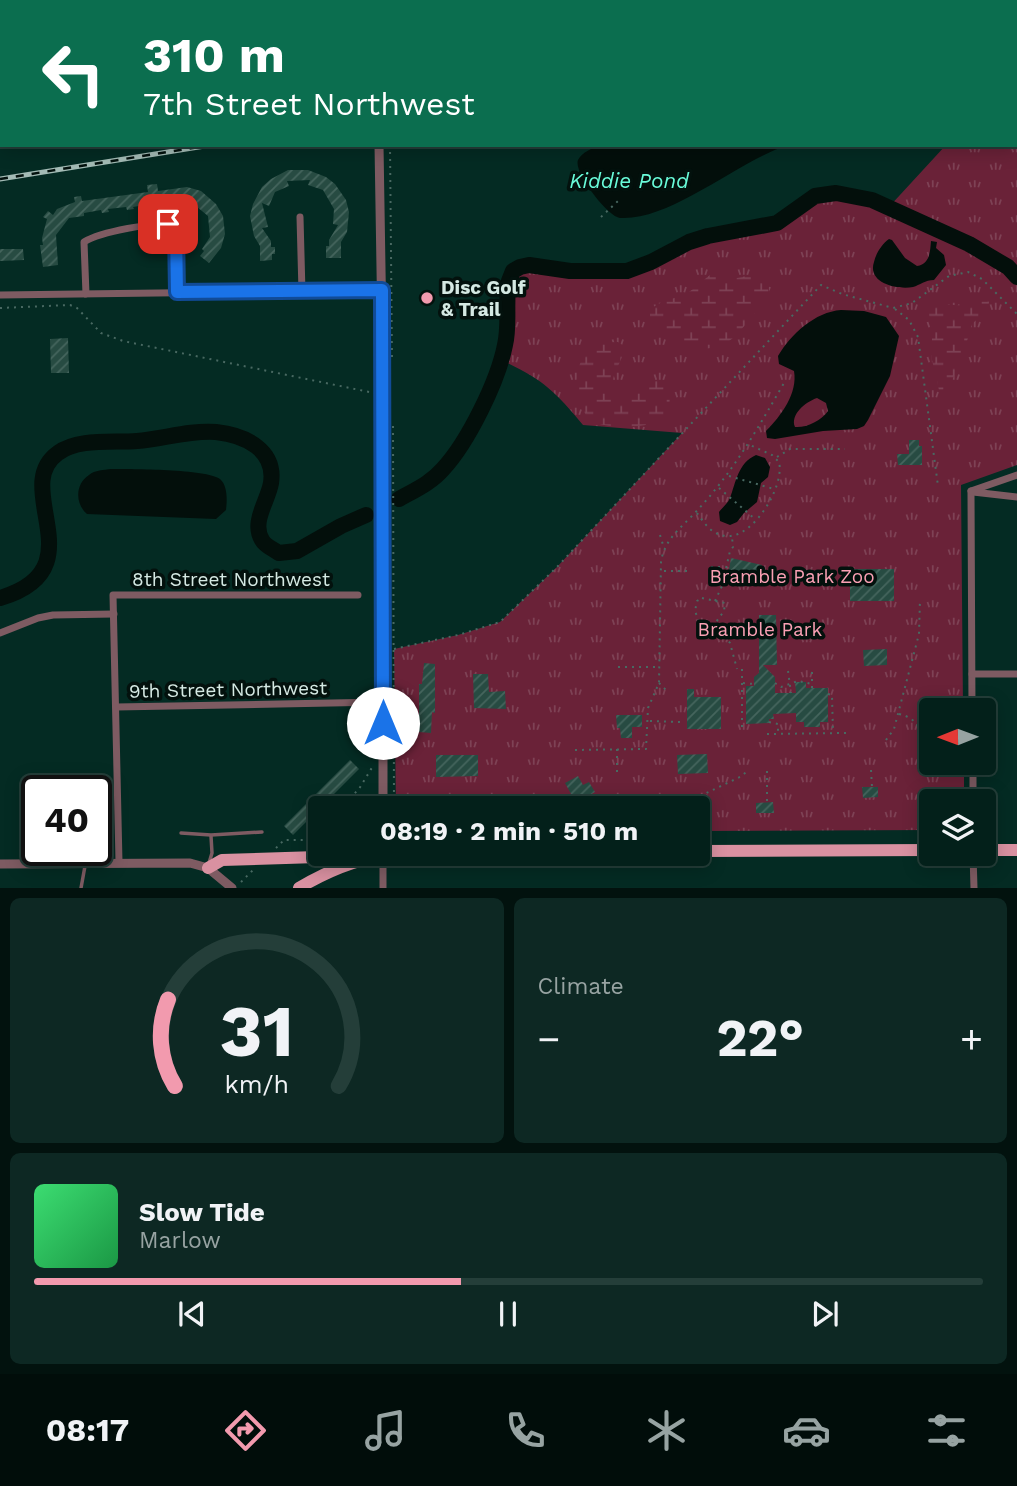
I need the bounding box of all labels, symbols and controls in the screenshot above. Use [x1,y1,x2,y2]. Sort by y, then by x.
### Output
text: 310 m [143,26,285,84]
icon: left [28,28,119,119]
text: 7th Street Northwest [143,85,475,123]
water label: Kiddie Pond [569,168,690,193]
pin [138,194,198,254]
icon: arrive [149,205,187,243]
place label: Disc Golf & Trail [441,276,526,321]
marker: Disc Golf & Trail [419,290,435,306]
park label: Bramble Park Zoo [709,565,875,588]
street label: 8th Street Northwest [132,568,330,591]
park label: Bramble Park [698,618,823,641]
street label: 9th Street Northwest [129,676,327,703]
position arrow [346,686,420,760]
north arrow [919,698,996,775]
map controls [919,698,996,866]
speed limit sign: 40 [21,775,112,866]
button: layers [919,789,996,866]
text: 08:19 · 2 min · 510 m [380,816,638,846]
text: Climate [538,973,624,1000]
text: 31 [219,989,294,1075]
text: 22° [716,1008,804,1069]
text: − [538,1017,560,1061]
text: + [960,1017,983,1061]
text: km/h [225,1070,289,1099]
text: Slow Tide [139,1197,265,1227]
text: Marlow [139,1227,221,1254]
icon: previous [173,1295,211,1333]
icon: pause [489,1295,527,1333]
icon: next [806,1295,844,1333]
icon: directions [221,1406,270,1455]
icon: music [361,1406,410,1455]
icon: phone [501,1406,550,1455]
icon: climate [642,1406,691,1455]
icon: car [782,1406,831,1455]
icon: filters [922,1406,971,1455]
text: 08:17 [46,1411,129,1449]

